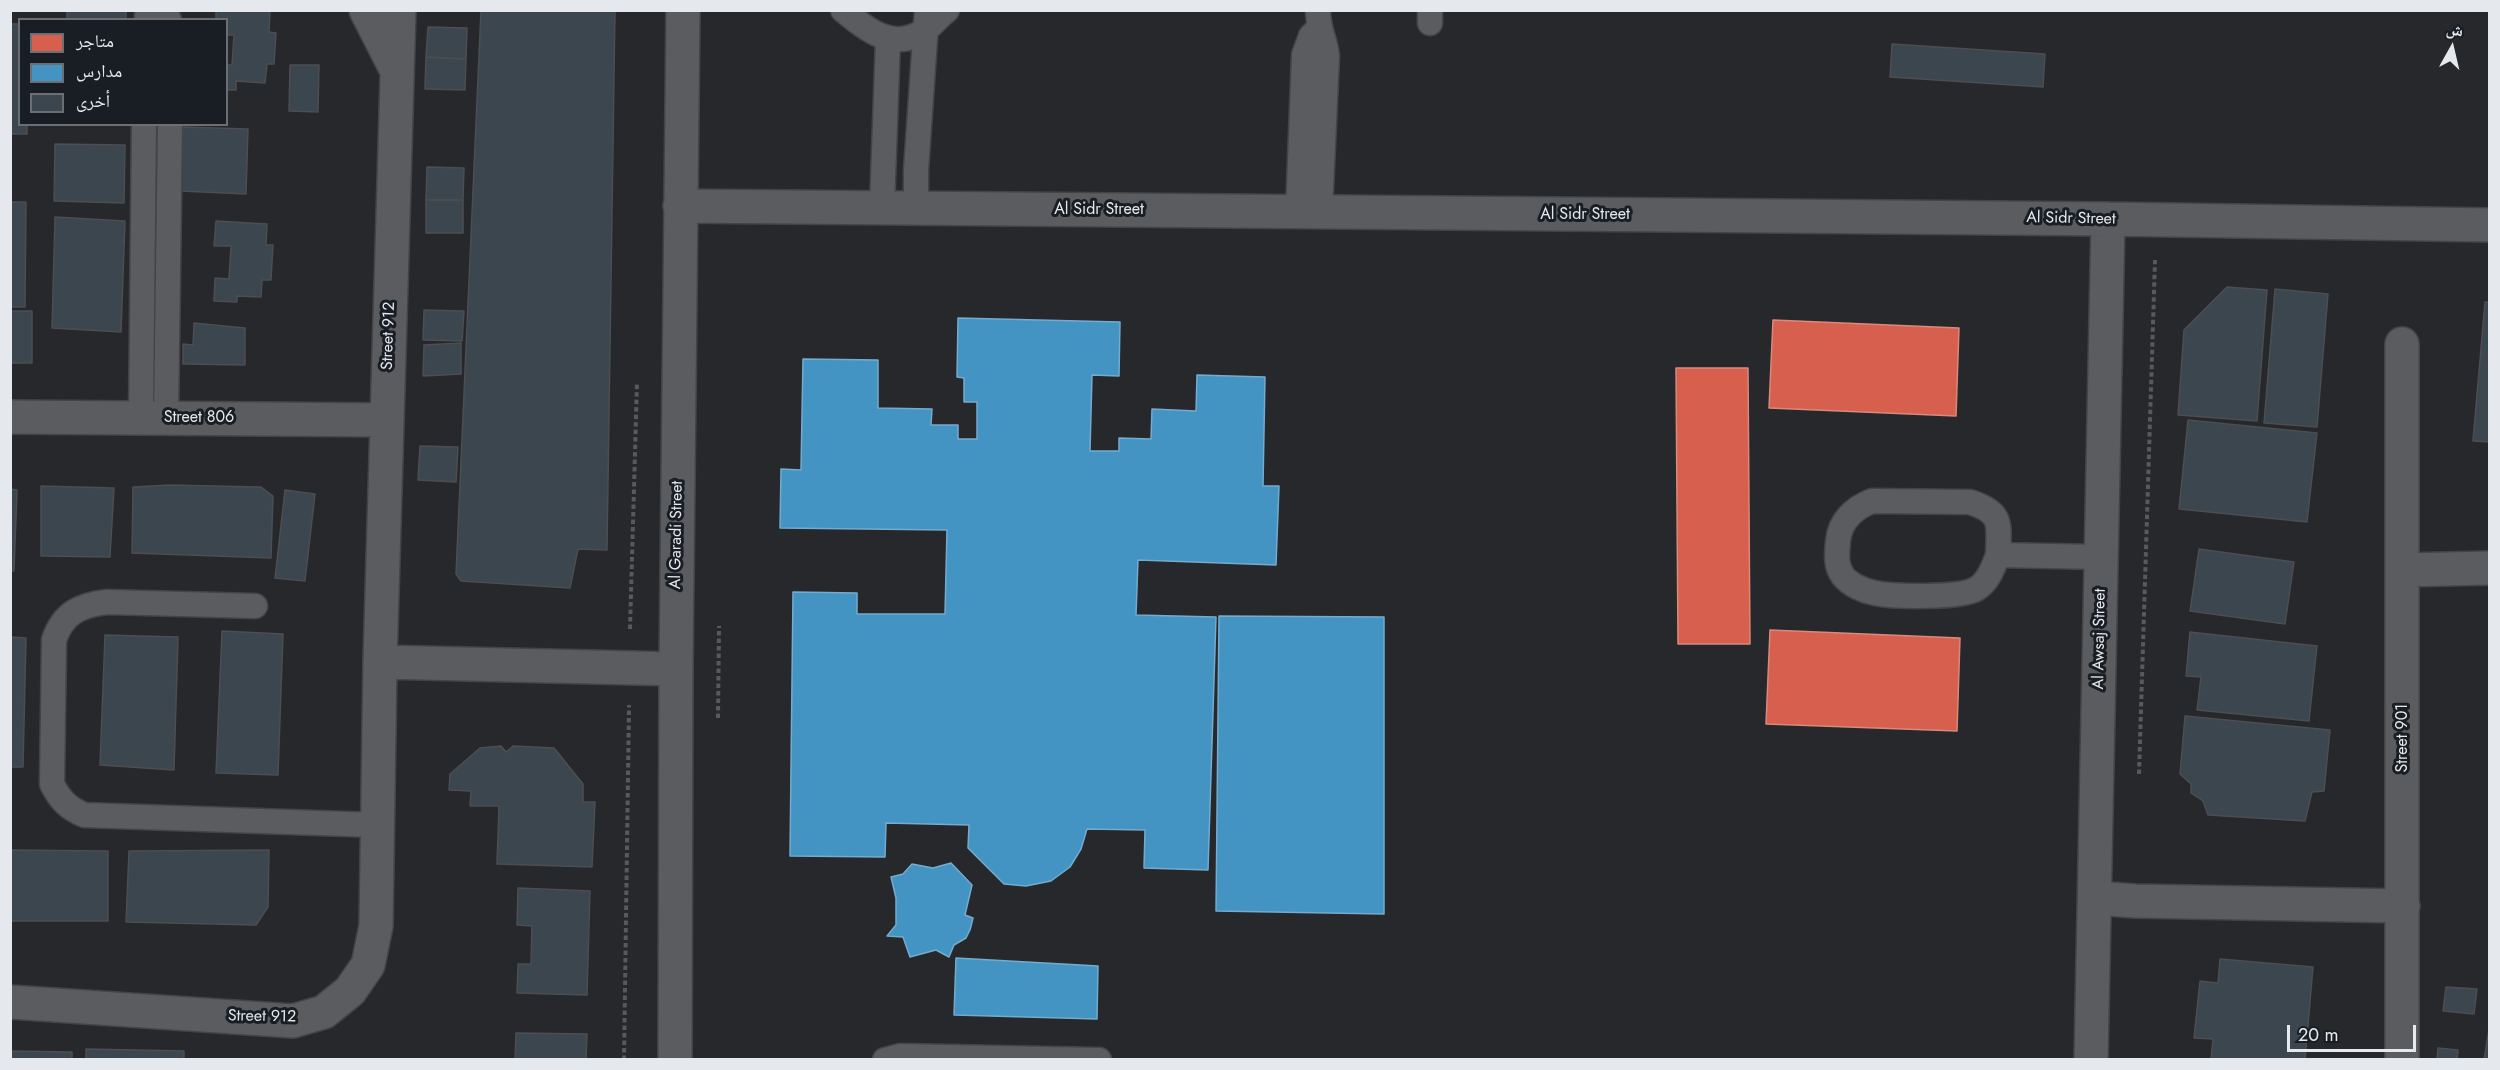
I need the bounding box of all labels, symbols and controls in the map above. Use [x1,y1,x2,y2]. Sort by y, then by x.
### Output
text: ش [2445,17,2465,42]
legend [18,18,228,126]
north arrow [2422,18,2482,78]
text: متاجر [76,28,114,54]
text: مدارس [76,58,122,84]
text: أخرى [76,88,110,114]
street label: Al Sidr Street [1054,200,1144,220]
street label: Al Sidr Street [1540,205,1630,225]
street label: Al Sidr Street [2026,209,2116,229]
street label: Street 912 [378,301,400,371]
street label: Street 806 [164,408,234,428]
street label: Al Garadi Street [666,481,688,589]
street label: Al Awsaj Street [2090,588,2110,690]
street label: Street 901 [2393,704,2413,772]
street label: Street 912 [228,1007,296,1027]
scale bar [2290,1013,2419,1051]
text: 20 m [2298,1022,2338,1048]

